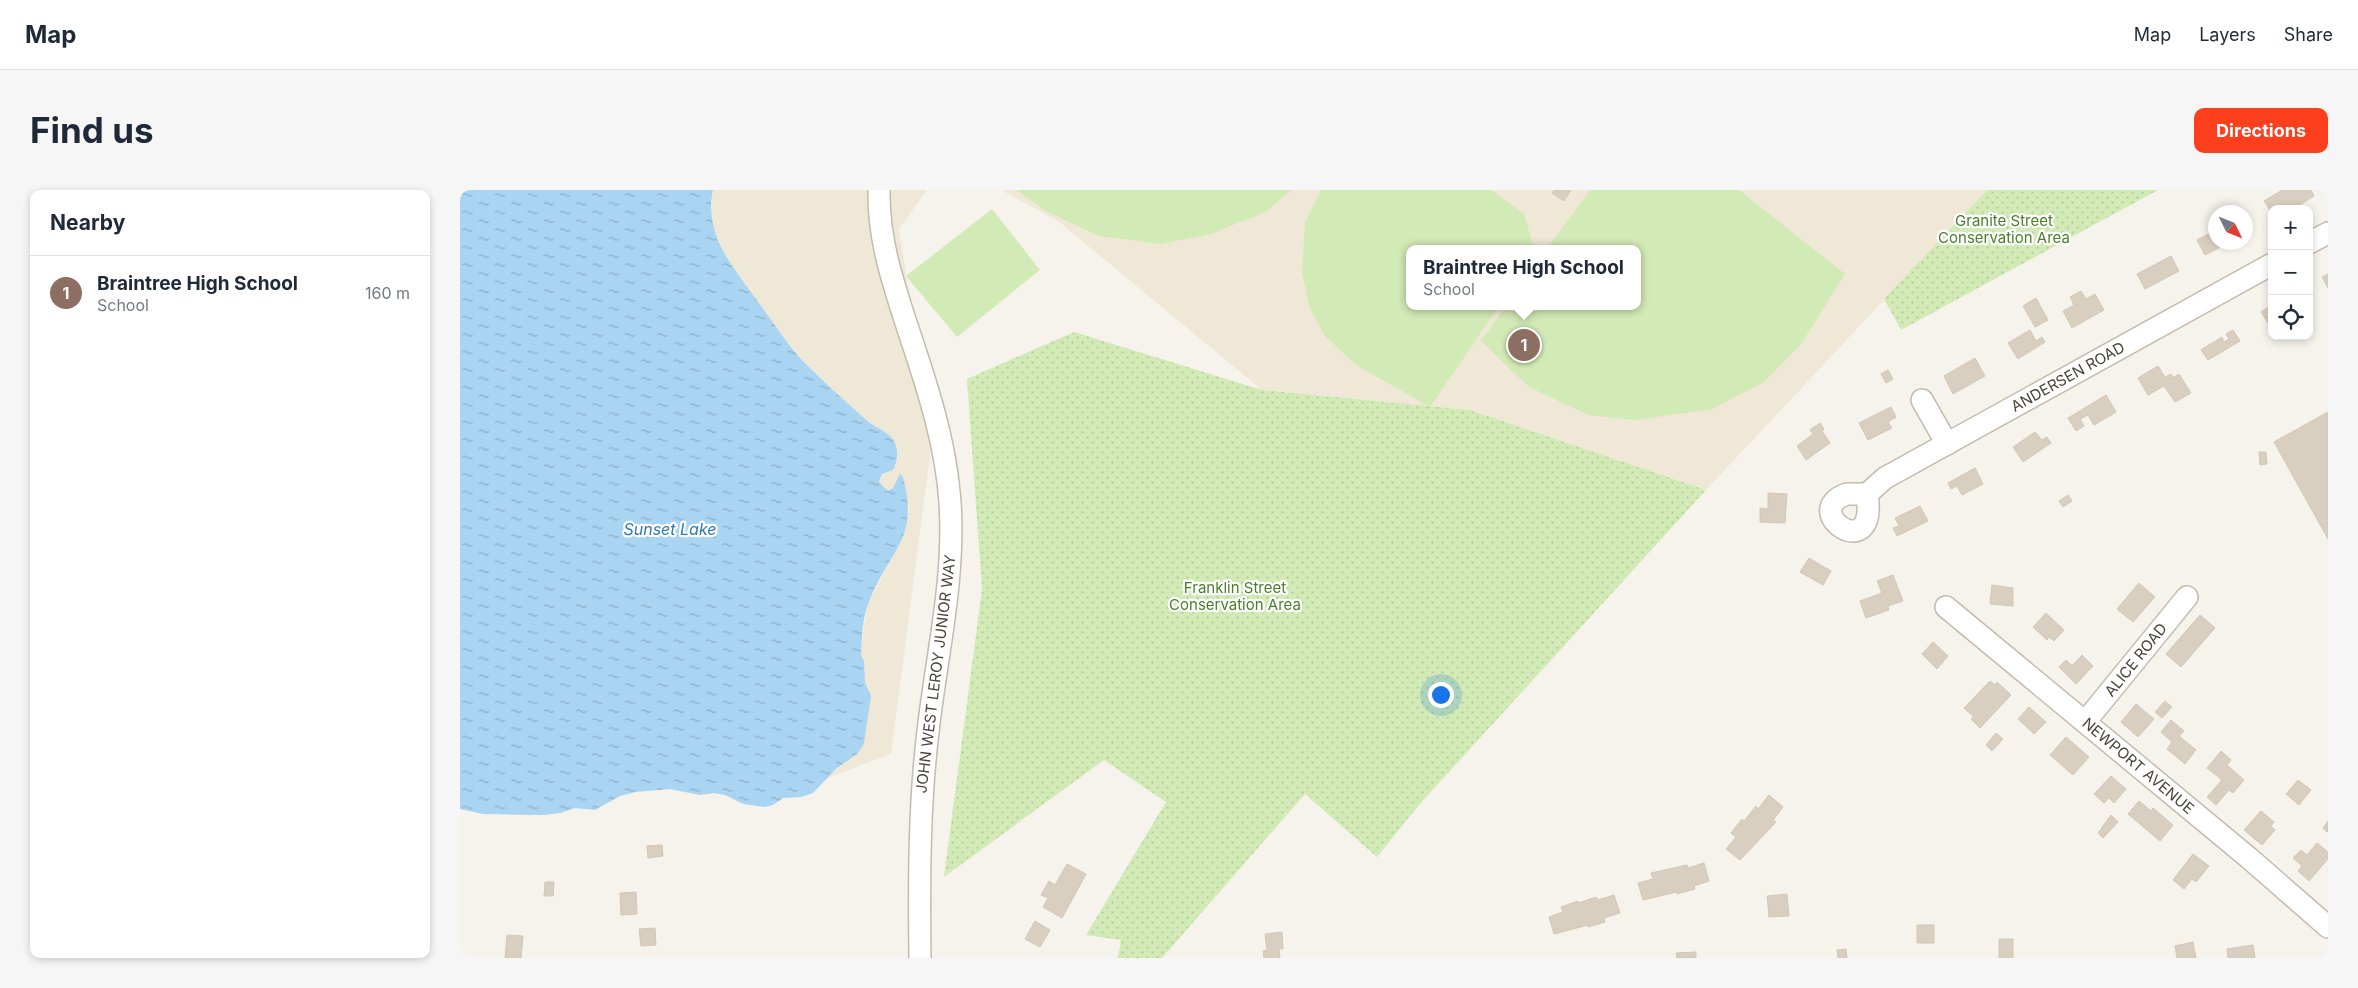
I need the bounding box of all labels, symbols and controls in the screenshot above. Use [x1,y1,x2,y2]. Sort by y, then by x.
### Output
text: Map [25,20,76,49]
text: Map [2134,24,2171,45]
text: Layers [2199,24,2256,45]
text: Share [2284,24,2333,45]
button: Directions [2194,108,2328,153]
text: Find us [30,109,154,151]
north arrow [2208,205,2253,250]
map controls [2268,205,2313,340]
button: + [2268,205,2313,250]
text: Nearby [50,210,125,235]
park label: Granite Street Conservation Area [1938,211,2070,247]
popup [1406,245,1641,310]
button: − [2268,250,2313,295]
text: Braintree High School [1423,256,1624,279]
text: Braintree High School [97,272,298,295]
text: School [1423,279,1475,299]
text: 1 [63,283,69,303]
text: 160 m [365,283,410,303]
text: School [97,295,149,315]
button: locate [2268,295,2313,340]
pin: 1 [1508,326,1540,364]
street label: ANDERSEN ROAD [2008,337,2128,416]
water label: Sunset Lake [623,519,717,539]
street label: JOHN WEST LEROY JUNIOR WAY [911,554,960,794]
park label: Franklin Street Conservation Area [1169,578,1301,614]
street label: ALICE ROAD [2100,619,2171,700]
your location [1428,682,1454,708]
street label: NEWPORT AVENUE [2079,713,2198,818]

